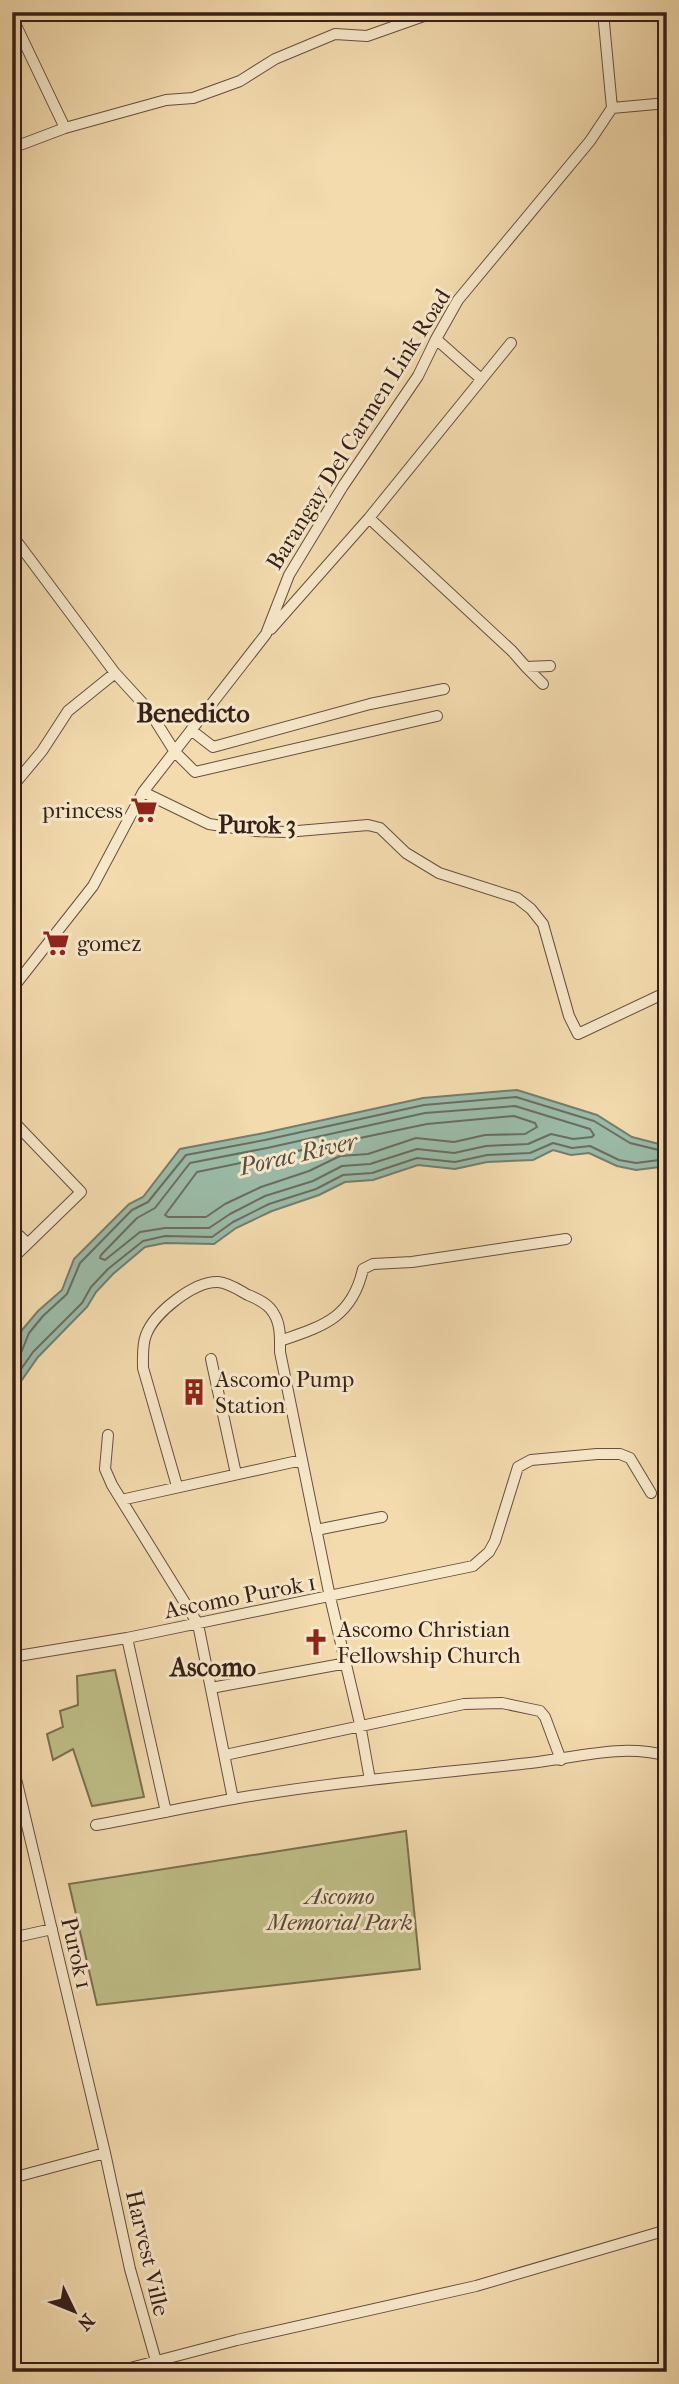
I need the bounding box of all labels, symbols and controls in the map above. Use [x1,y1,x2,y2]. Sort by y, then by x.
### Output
street label: Barangay Del Carmen Link Road [261,284,456,575]
district label: Benedicto [136,698,250,729]
supermarket icon: princess [129,795,159,825]
place label: princess [41,797,123,824]
district label: Purok 3 [218,811,296,839]
supermarket icon: gomez [41,928,71,958]
place label: gomez [77,930,141,957]
water label: Porac River [235,1126,362,1181]
place label: Ascomo Pump Station [214,1366,354,1419]
building icon: Ascomo Pump Station [179,1377,209,1407]
street label: Ascomo Purok 1 [161,1569,318,1625]
place label: Ascomo Christian Fellowship Church [336,1616,521,1669]
church icon: Ascomo Christian Fellowship Church [301,1627,331,1657]
district label: Ascomo [168,1652,256,1683]
park label: Ascomo Memorial Park [265,1883,413,1936]
street label: Purok 1 [55,1914,98,1992]
street label: Harvest Ville [120,2188,175,2319]
north arrow [38,2276,108,2346]
text: N [72,2309,99,2335]

